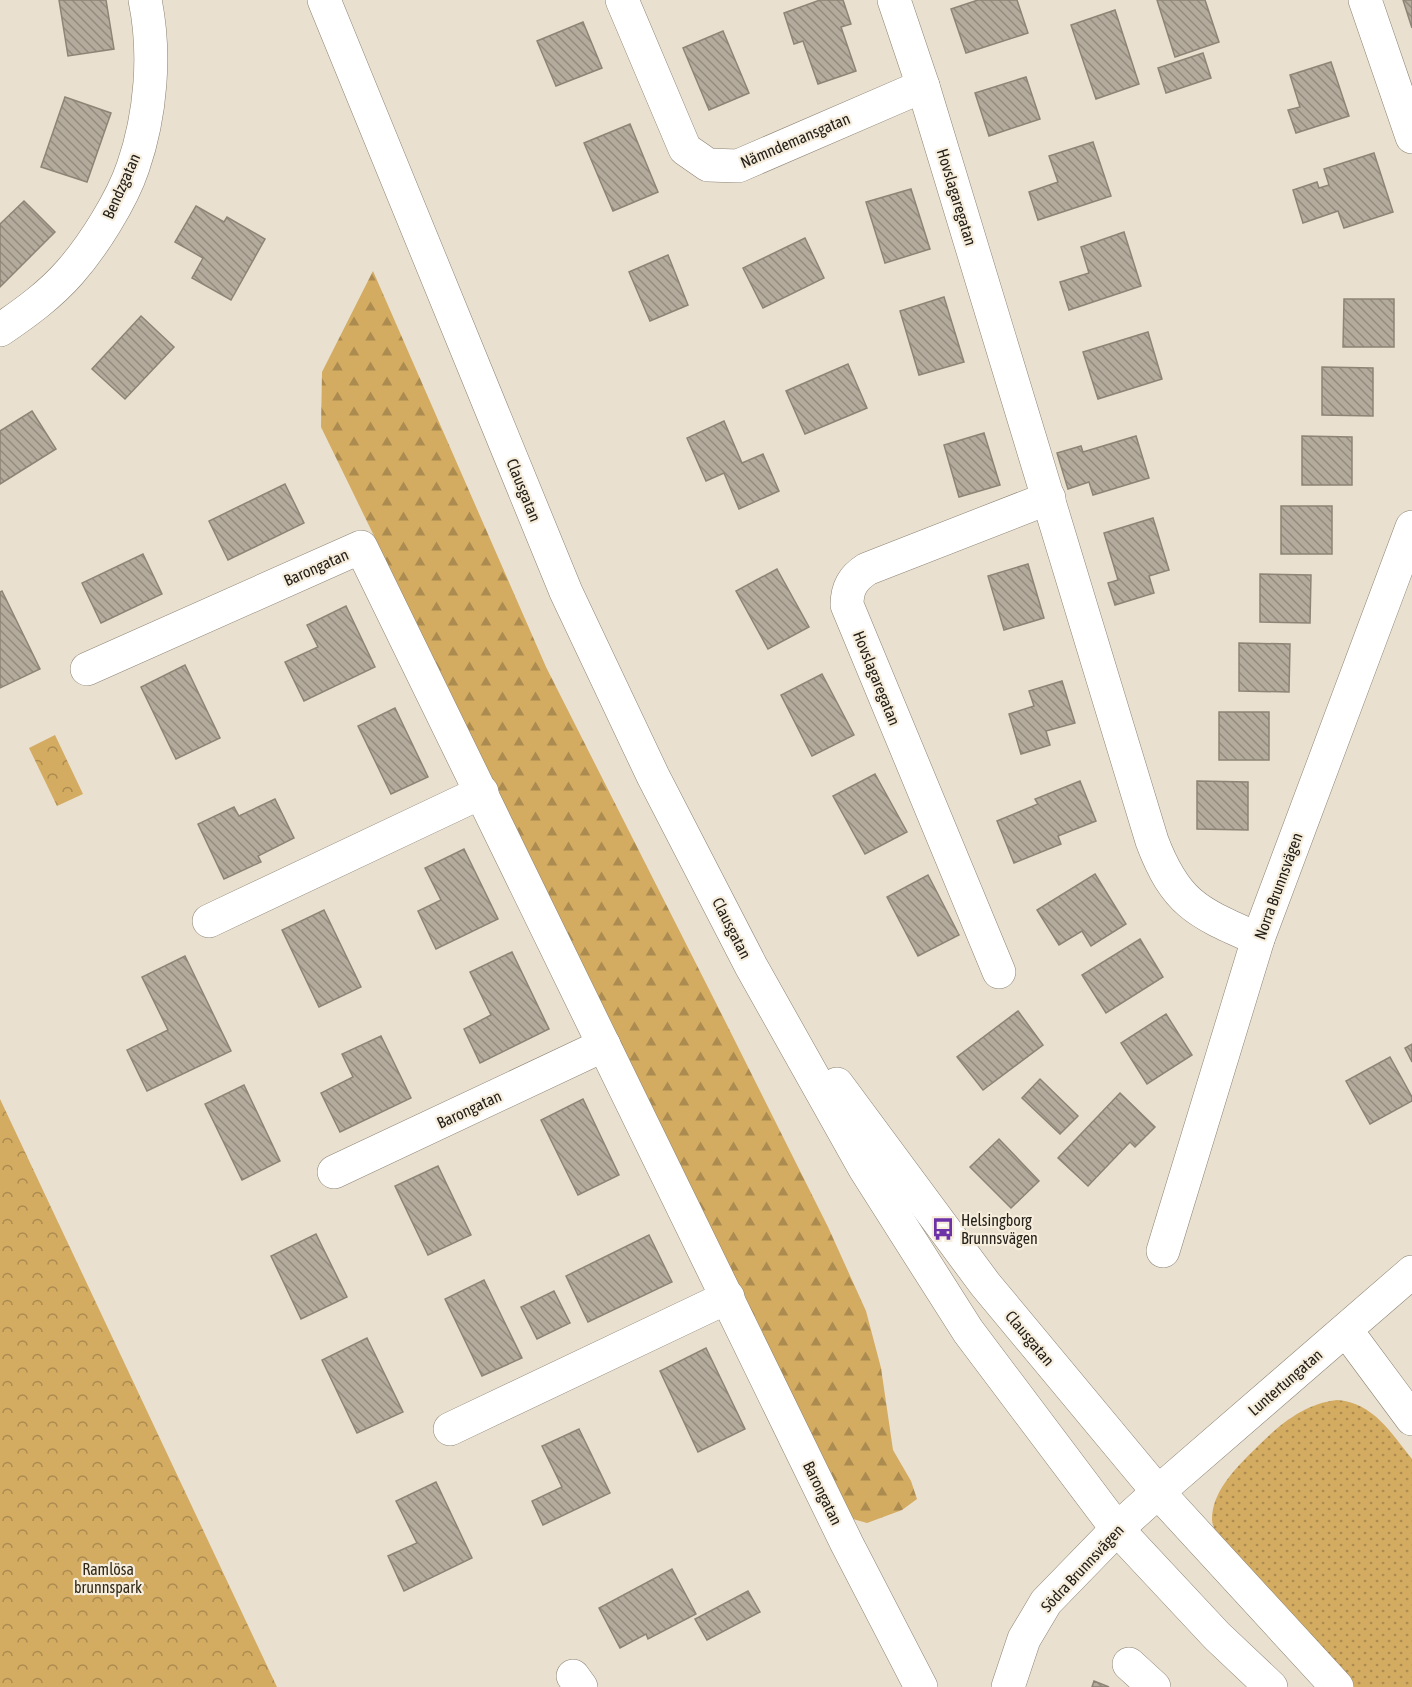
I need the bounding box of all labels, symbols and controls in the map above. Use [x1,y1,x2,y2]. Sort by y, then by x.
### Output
street label: Nämndemansgatan [738,109,853,172]
street label: Hovslagaregatan [933,146,980,248]
street label: Bendzgatan [99,150,144,222]
street label: Clausgatan [502,456,545,524]
street label: Barongatan [281,545,352,590]
street label: Hovslagaregatan [849,628,904,728]
street label: Norra Brunnsvägen [1250,830,1307,942]
street label: Clausgatan [708,894,755,962]
street label: Barongatan [434,1086,504,1133]
place label: Helsingborg Brunnsvägen [961,1211,1038,1248]
bus stop icon: Helsingborg Brunnsvägen [930,1216,956,1242]
street label: Clausgatan [1001,1307,1058,1370]
street label: Luntertungatan [1244,1345,1326,1420]
street label: Barongatan [799,1458,846,1528]
street label: Södra Brunnsvägen [1037,1521,1128,1616]
park label: Ramlösa brunnspark [74,1560,142,1597]

